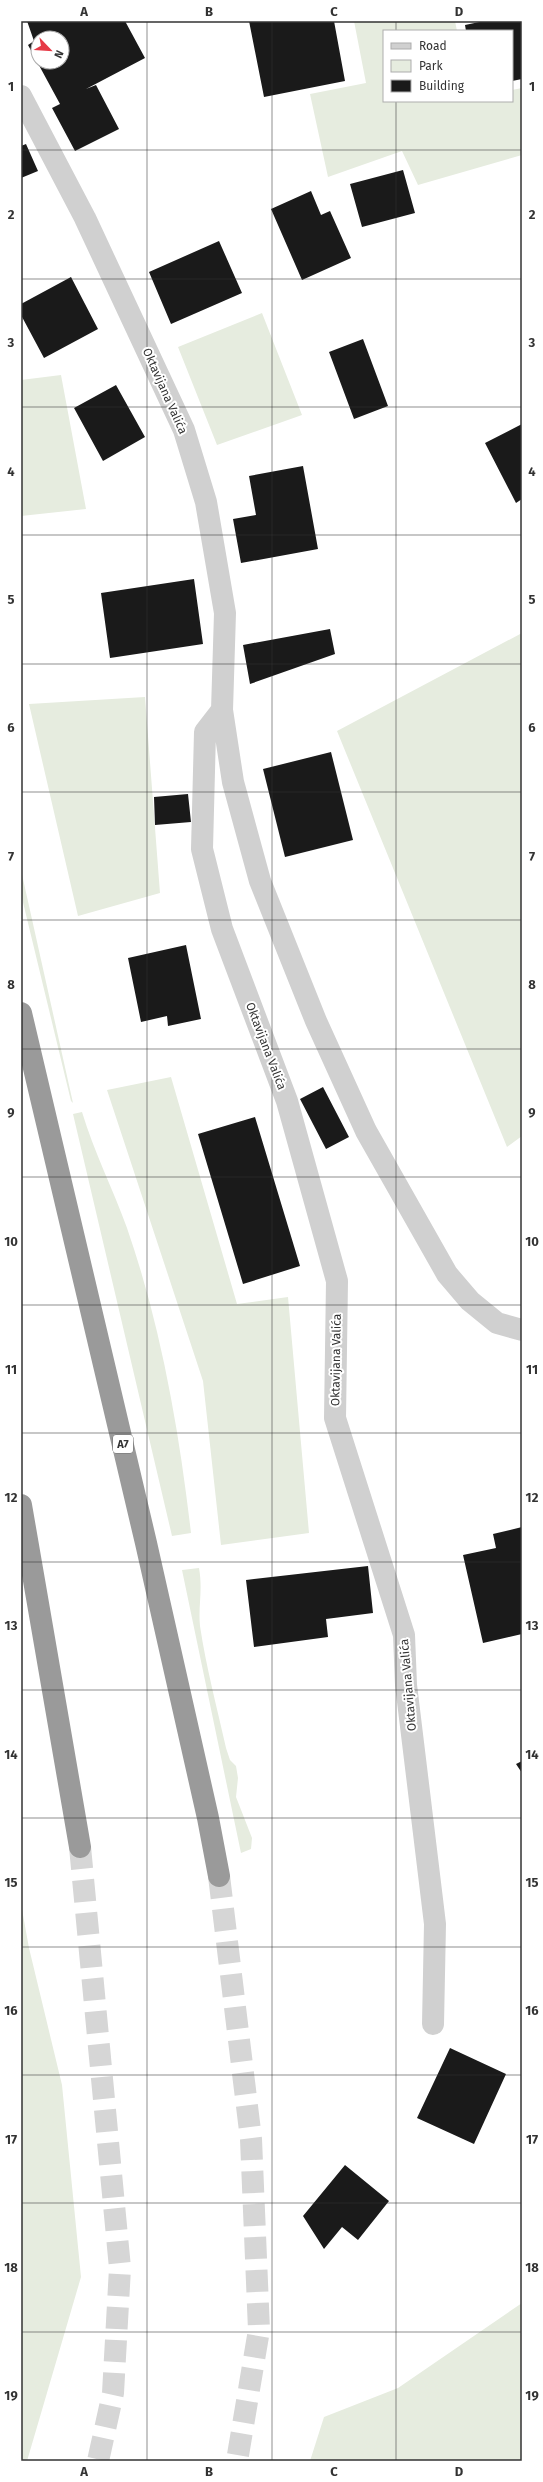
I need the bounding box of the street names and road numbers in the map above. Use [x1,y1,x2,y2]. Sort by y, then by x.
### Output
street label: Oktavijana Valića [140,346,190,436]
street label: Oktavijana Valića [243,1000,289,1092]
street label: Oktavijana Valića [328,1314,344,1406]
road number: A7 [113,1435,133,1453]
street label: Oktavijana Valića [397,1638,419,1732]

